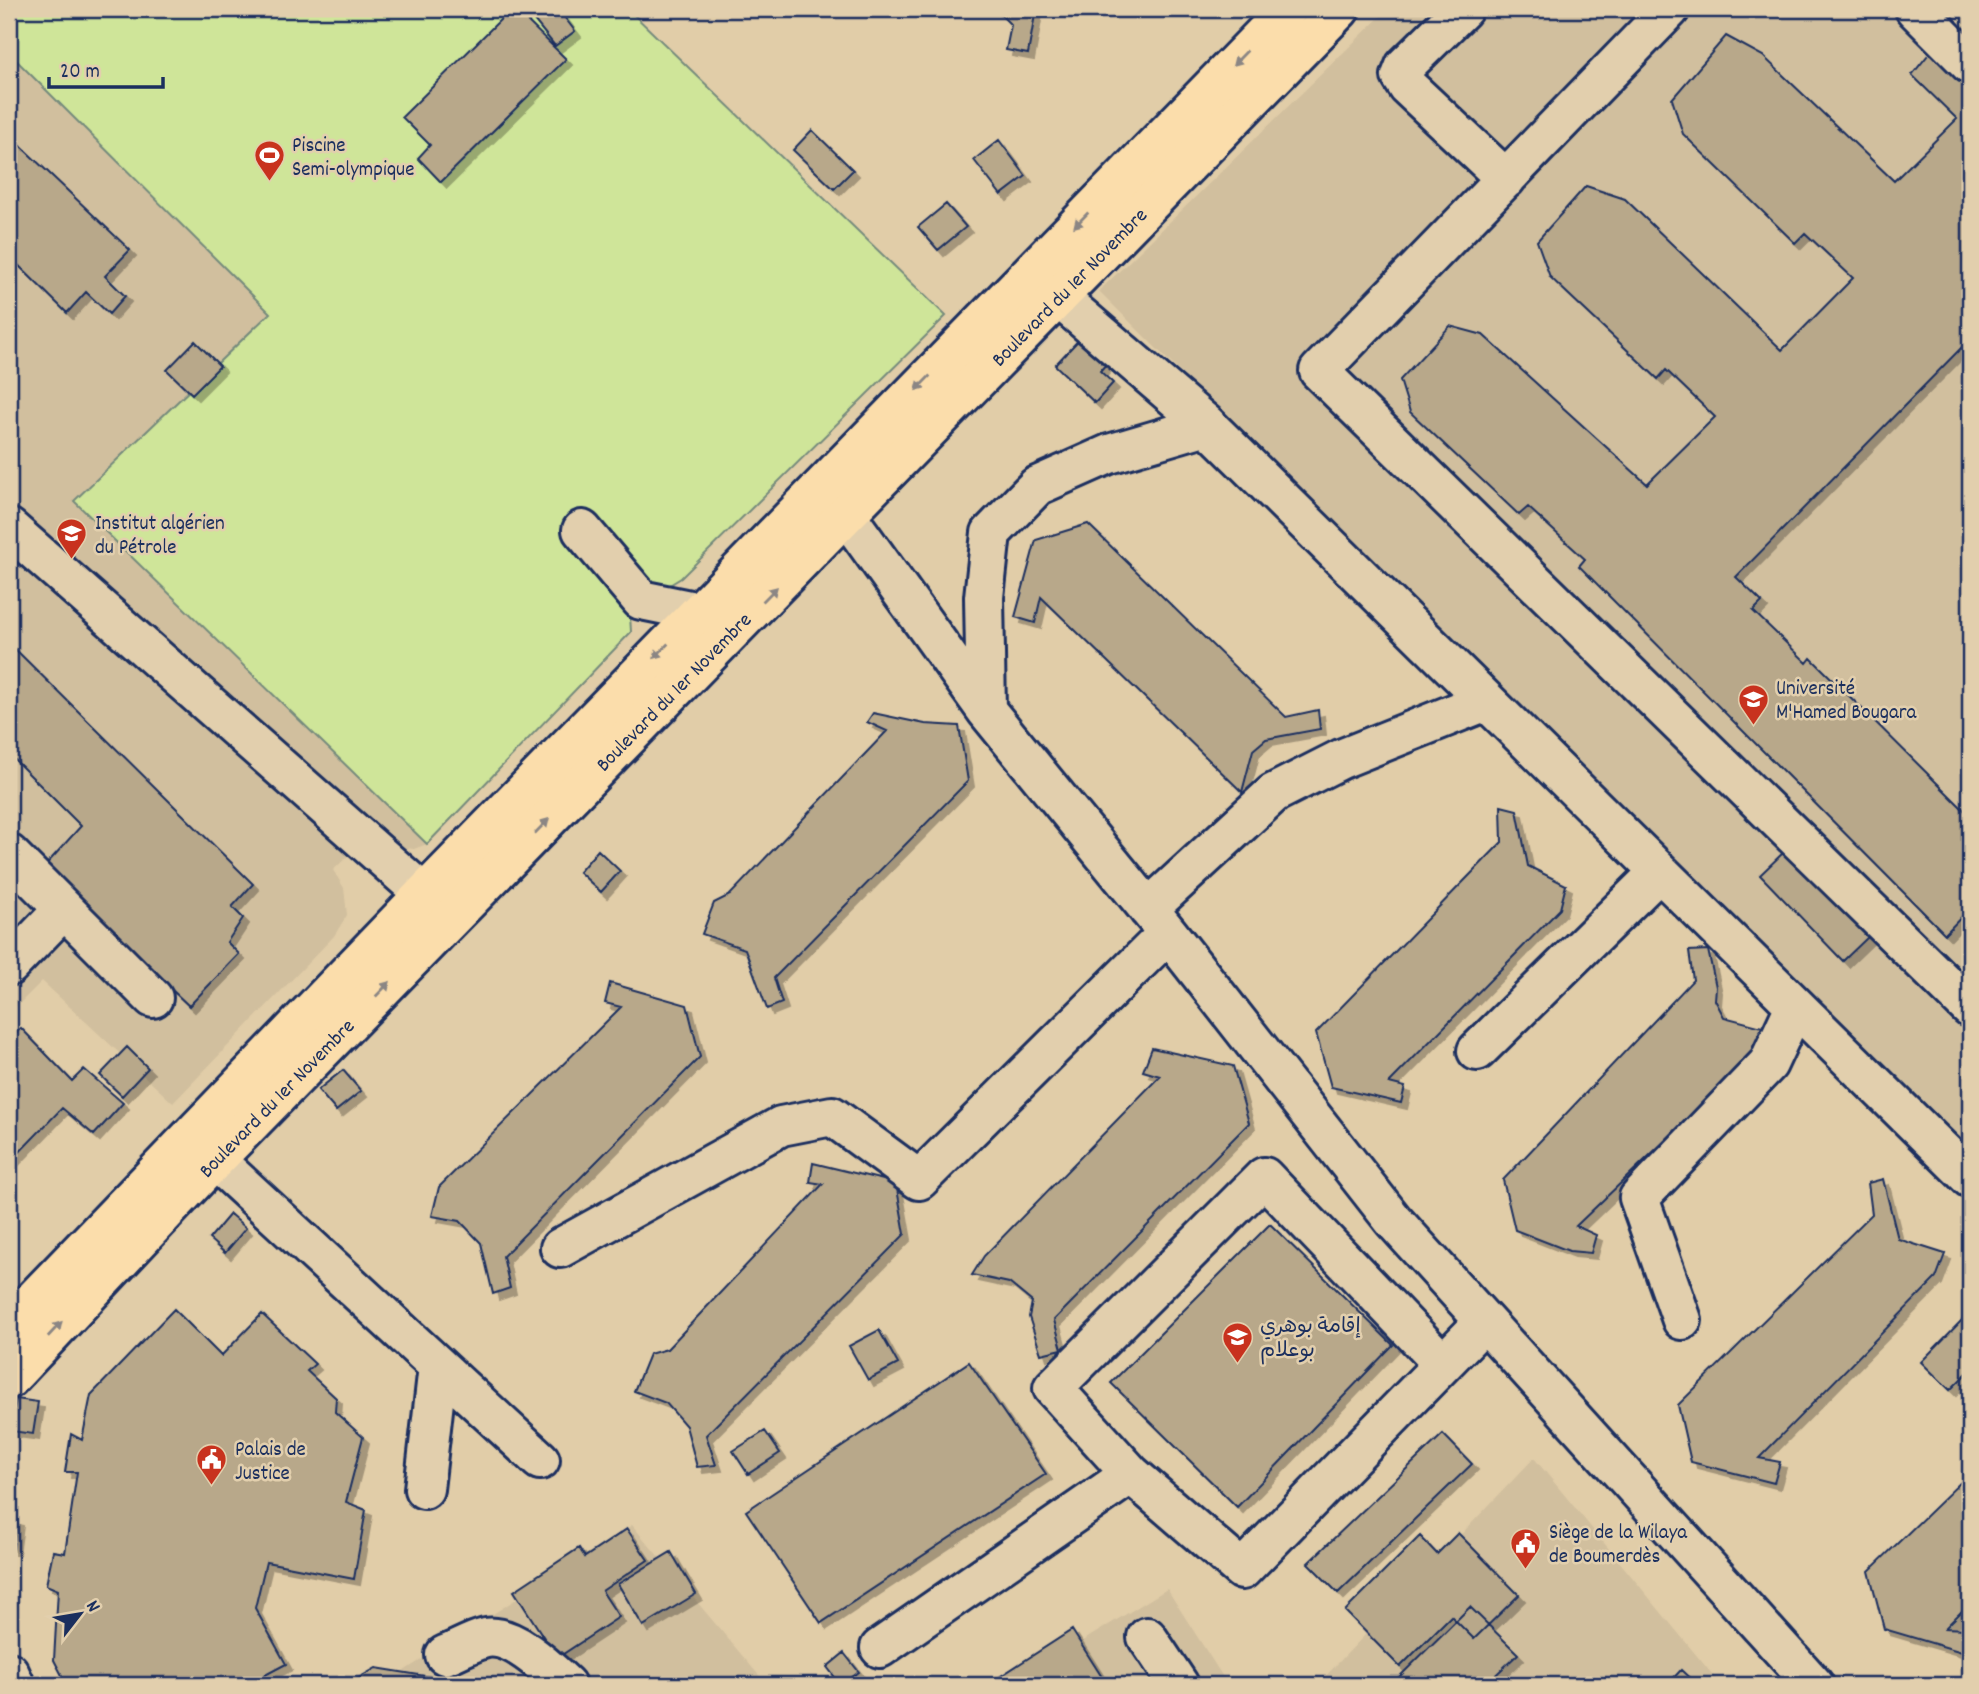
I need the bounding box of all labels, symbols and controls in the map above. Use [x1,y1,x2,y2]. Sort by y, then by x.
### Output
scale bar [49,46,163,90]
one-way arrow [1232,49,1249,66]
text: 20 m [60,58,100,88]
place label: Piscine Semi-olympique [292,132,414,186]
sports icon: Piscine Semi-olympique [252,139,286,183]
street label: Boulevard du 1er Novembre [986,202,1156,375]
one-way arrow [1073,212,1090,229]
one-way arrow [914,375,931,392]
place label: Institut algérien du Pétrole [95,510,225,564]
school or university icon: Institut algérien du Pétrole [55,517,89,561]
one-way arrow [761,586,777,603]
street label: Boulevard du 1er Novembre [590,607,760,780]
one-way arrow [653,643,670,659]
place label: Université M'Hamed Bougara [1776,675,1918,729]
school or university icon: Université M'Hamed Bougara [1736,682,1770,726]
one-way arrow [533,818,550,835]
one-way arrow [374,981,390,998]
street label: Boulevard du 1er Novembre [193,1013,363,1186]
place label: إقامة بوهري بوعلام [1260,1313,1361,1367]
school or university icon: إقامة بوهري بوعلام [1220,1320,1254,1364]
one-way arrow [47,1321,63,1338]
place label: Palais de Justice [235,1436,306,1490]
public building icon: Palais de Justice [195,1443,229,1487]
place label: Siège de la Wilaya de Boumerdès [1549,1519,1688,1573]
public building icon: Siège de la Wilaya de Boumerdès [1509,1526,1543,1570]
north arrow [46,1578,116,1648]
text: N [78,1596,106,1618]

